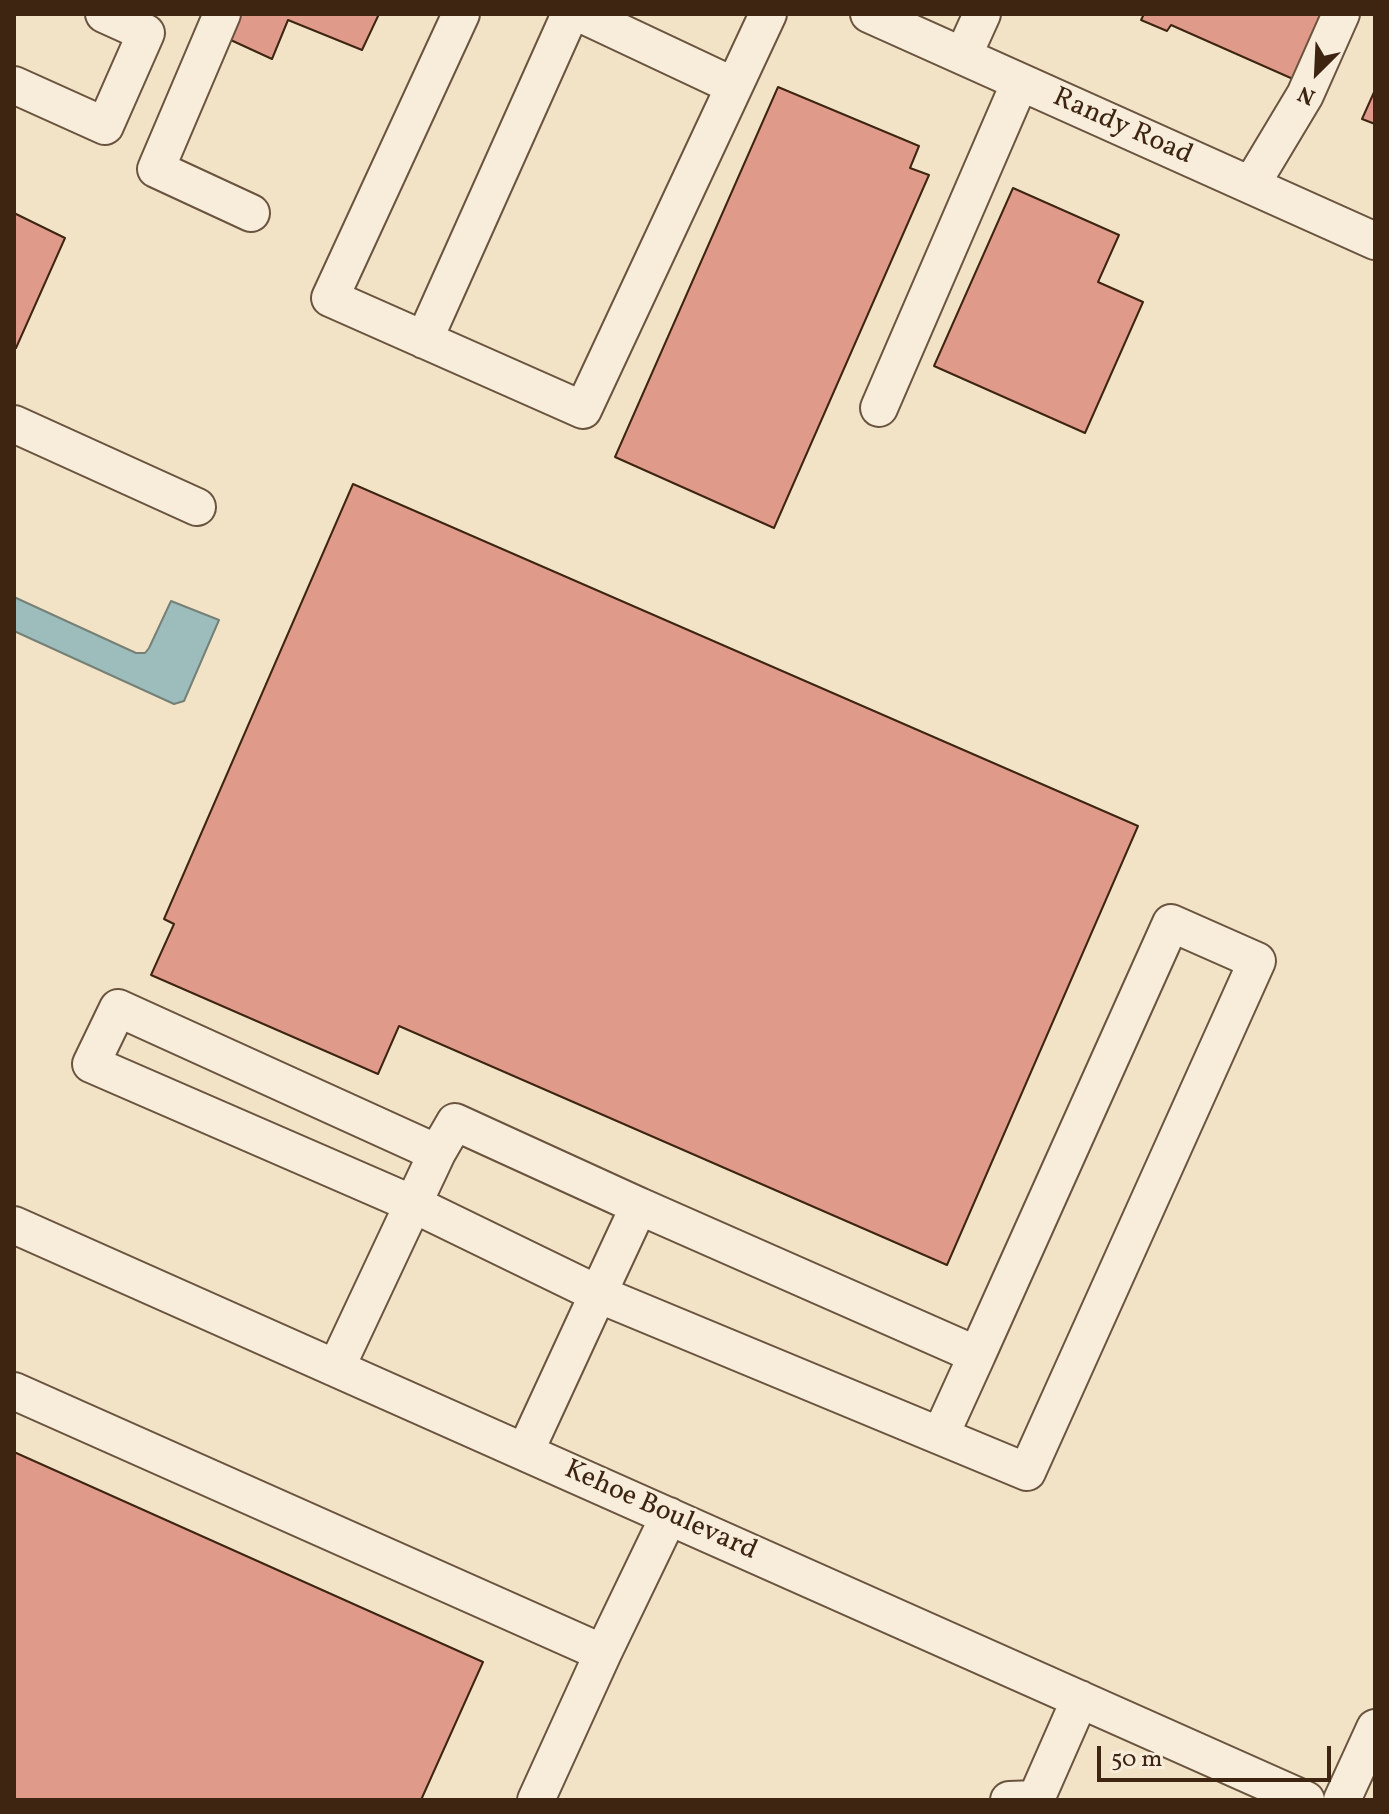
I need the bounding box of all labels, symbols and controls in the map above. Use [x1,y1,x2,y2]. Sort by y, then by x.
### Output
north arrow [1277,32,1357,112]
text: N [1293,77,1321,112]
street label: Randy Road [1047,82,1197,174]
street label: Kehoe Boulevard [558,1454,762,1570]
scale bar [1101,1730,1335,1780]
text: 50 m [1111,1743,1163,1777]

